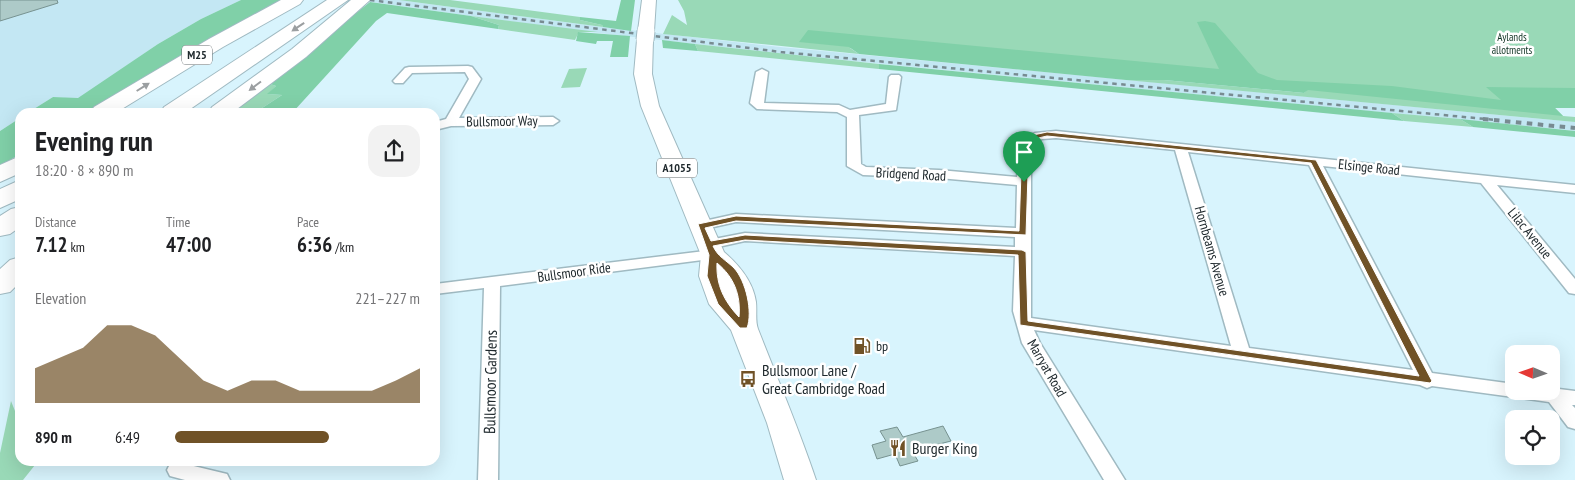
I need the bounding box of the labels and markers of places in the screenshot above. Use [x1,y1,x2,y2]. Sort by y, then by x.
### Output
pin [1003,131,1045,182]
fuel station icon: bp [852,336,872,356]
place label: bp [876,337,888,355]
place label: Bullsmoor Lane / Great Cambridge Road [762,360,885,398]
bus stop icon: Bullsmoor Lane / Great Cambridge Road [738,369,758,389]
restaurant icon: Burger King [888,438,908,458]
place label: Burger King [912,438,977,458]

